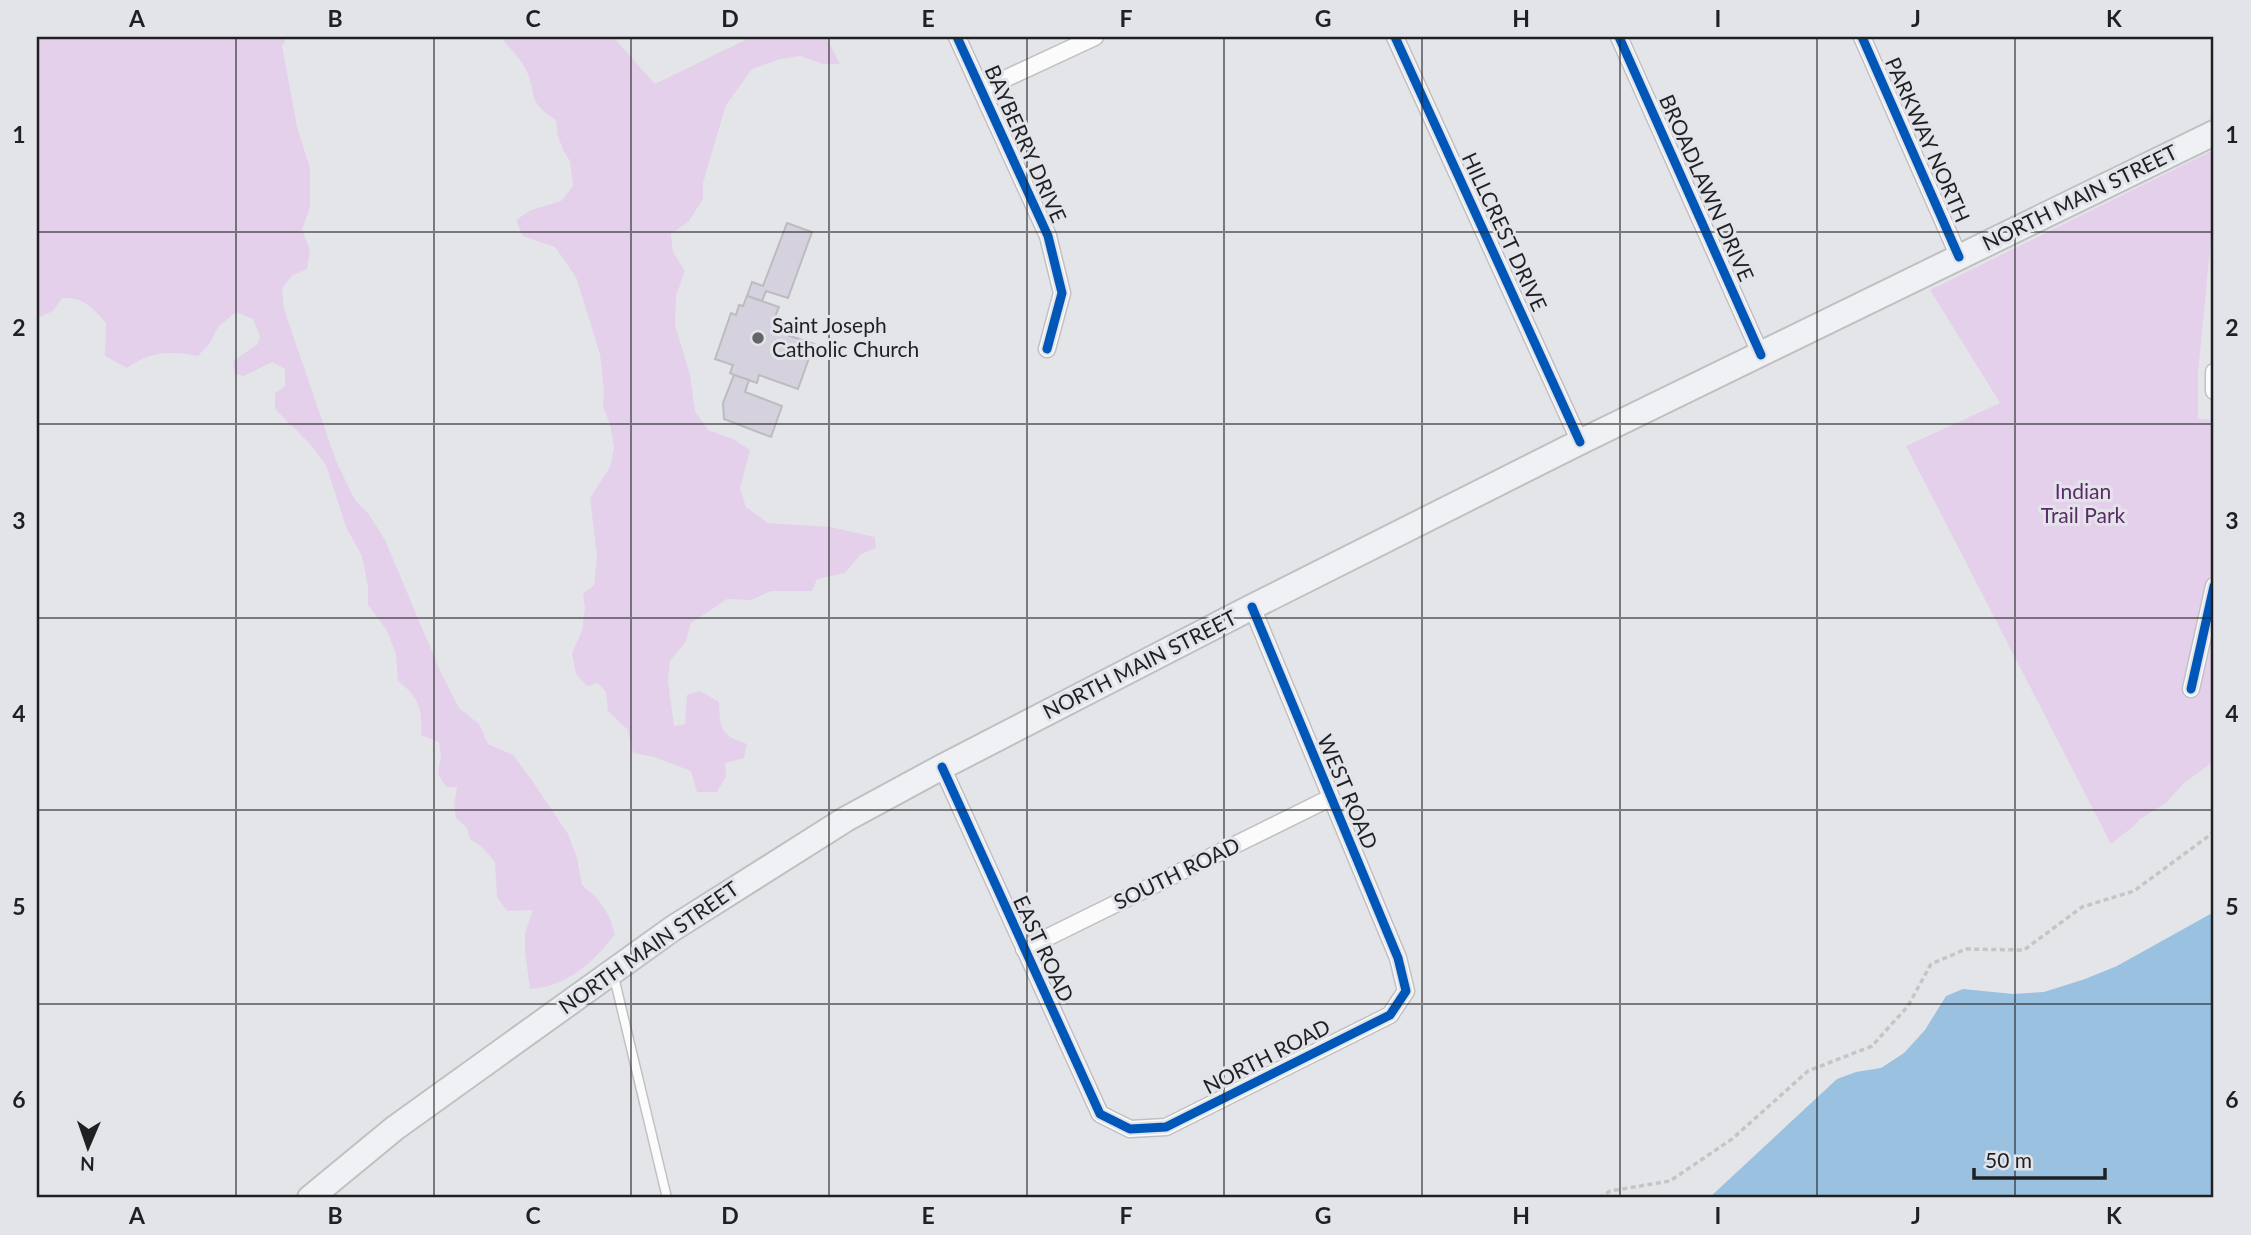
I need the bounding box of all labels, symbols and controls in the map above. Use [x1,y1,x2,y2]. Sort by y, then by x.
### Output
text: A [128,4,146,32]
text: B [327,4,343,32]
text: C [525,4,541,32]
text: D [721,4,739,32]
text: E [921,4,935,32]
text: F [1119,4,1133,32]
text: G [1315,4,1331,32]
text: H [1512,4,1530,32]
text: I [1715,4,1721,32]
text: J [1911,4,1921,32]
text: K [2106,4,2122,32]
street label: PARKWAY NORTH [1881,53,1976,226]
street label: BAYBERRY DRIVE [980,61,1072,226]
street label: BROADLAWN DRIVE [1655,90,1760,285]
text: 1 [12,120,26,148]
text: 1 [2225,120,2239,148]
street label: NORTH MAIN STREET [1978,138,2181,255]
street label: HILLCREST DRIVE [1458,148,1553,315]
place label: Saint Joseph Catholic Church [772,312,919,361]
text: 2 [12,313,26,341]
text: 2 [2225,313,2239,341]
marker: Saint Joseph Catholic Church [750,330,766,346]
park label: Indian Trail Park [2041,478,2126,527]
text: 3 [12,506,26,534]
text: 3 [2225,506,2239,534]
street label: NORTH MAIN STREET [1038,604,1241,723]
text: 4 [12,699,26,727]
text: 4 [2225,699,2239,727]
street label: WEST ROAD [1313,730,1384,852]
street label: SOUTH ROAD [1109,831,1243,914]
street label: NORTH MAIN STREET [553,875,743,1018]
street label: EAST ROAD [1009,891,1080,1006]
text: 5 [12,892,26,920]
text: 5 [2225,892,2239,920]
street label: NORTH ROAD [1199,1013,1334,1098]
text: 6 [12,1085,26,1113]
text: 6 [2225,1085,2239,1113]
north arrow [52,1112,122,1182]
scale bar [1974,1137,2106,1181]
text: 50 m [1985,1147,2032,1172]
text: N [80,1153,95,1176]
text: A [128,1201,146,1229]
text: B [327,1201,343,1229]
text: C [525,1201,541,1229]
text: D [721,1201,739,1229]
text: E [921,1201,935,1229]
text: F [1119,1201,1133,1229]
text: G [1315,1201,1331,1229]
text: H [1512,1201,1530,1229]
text: I [1715,1201,1721,1229]
text: J [1911,1201,1921,1229]
text: K [2106,1201,2122,1229]

